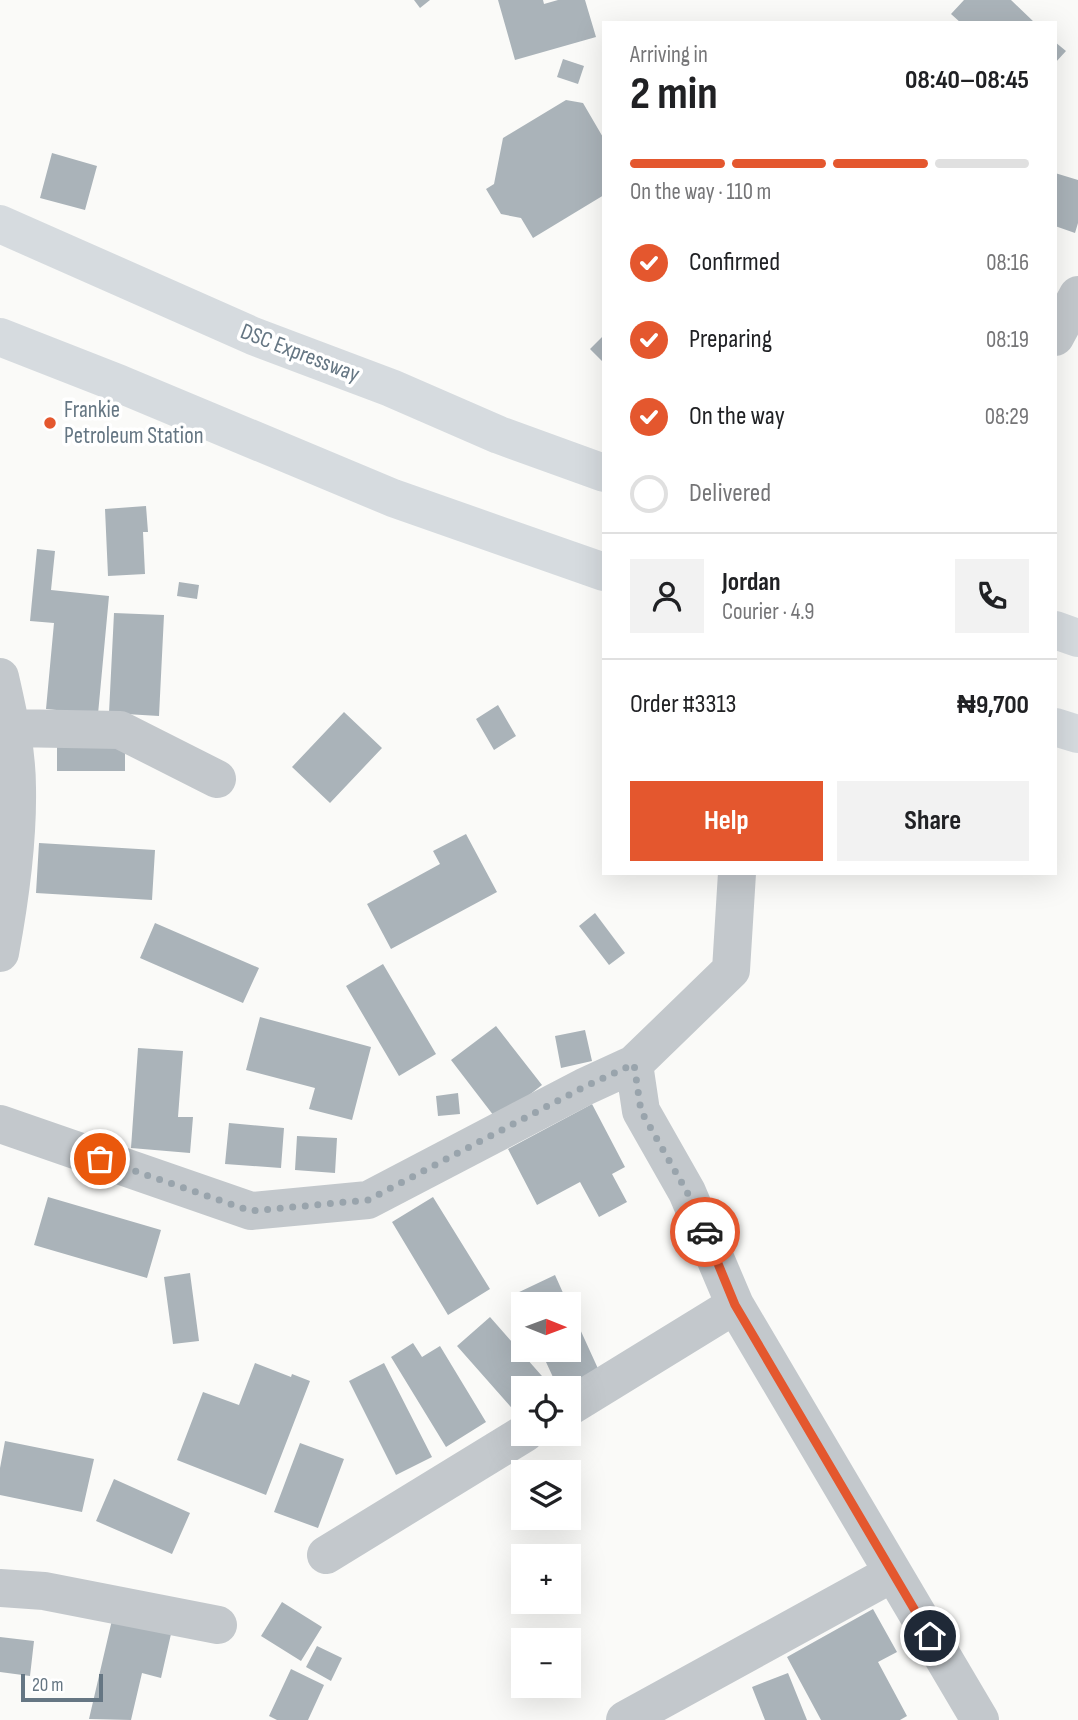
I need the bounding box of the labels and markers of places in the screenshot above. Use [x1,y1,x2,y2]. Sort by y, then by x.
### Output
place label: Frankie Petroleum Station [64,396,204,450]
marker: Frankie Petroleum Station [42,415,58,431]
pin [70,1129,130,1189]
pin [900,1606,960,1666]

